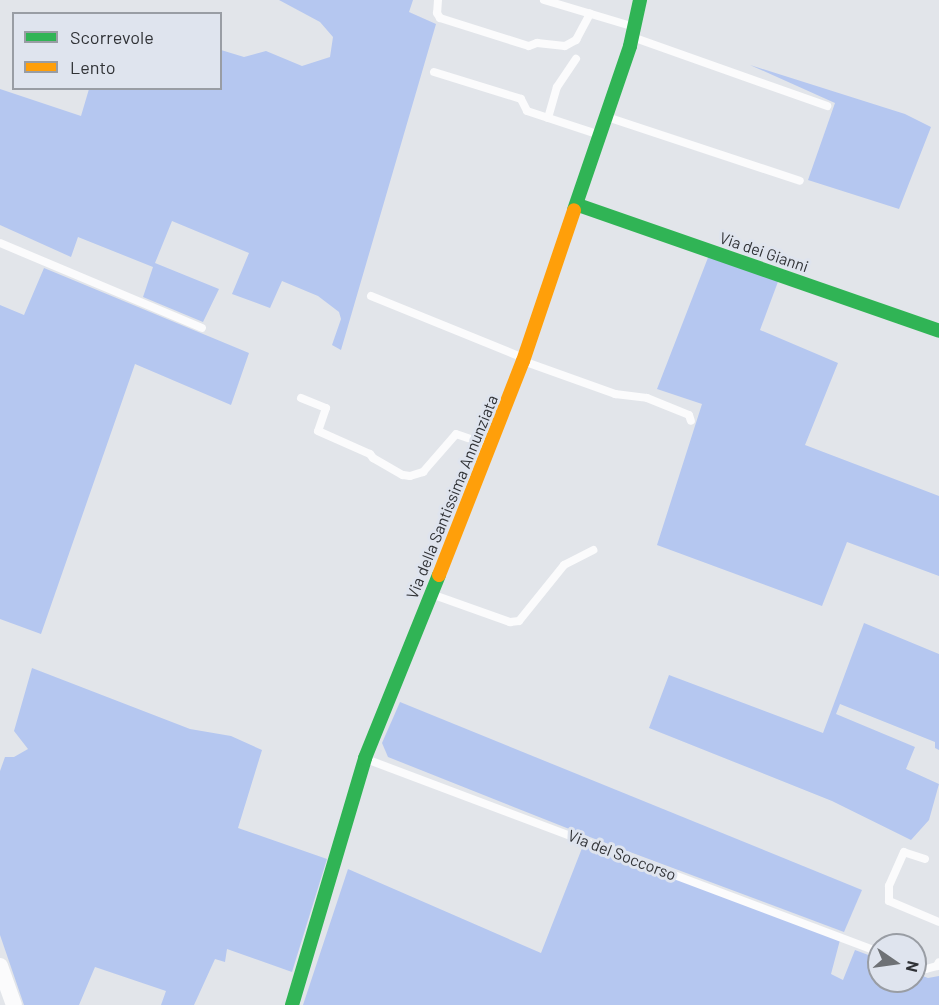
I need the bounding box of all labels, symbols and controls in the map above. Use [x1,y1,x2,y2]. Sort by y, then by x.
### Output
legend [12,12,222,90]
text: Scorrevole [70,26,154,48]
text: Lento [70,56,116,78]
street label: Via dei Gianni [717,228,811,276]
street label: Via della Santissima Annunziata [402,392,502,602]
street label: Via del Soccorso [565,826,679,884]
north arrow [867,933,927,993]
text: N [903,959,924,974]

